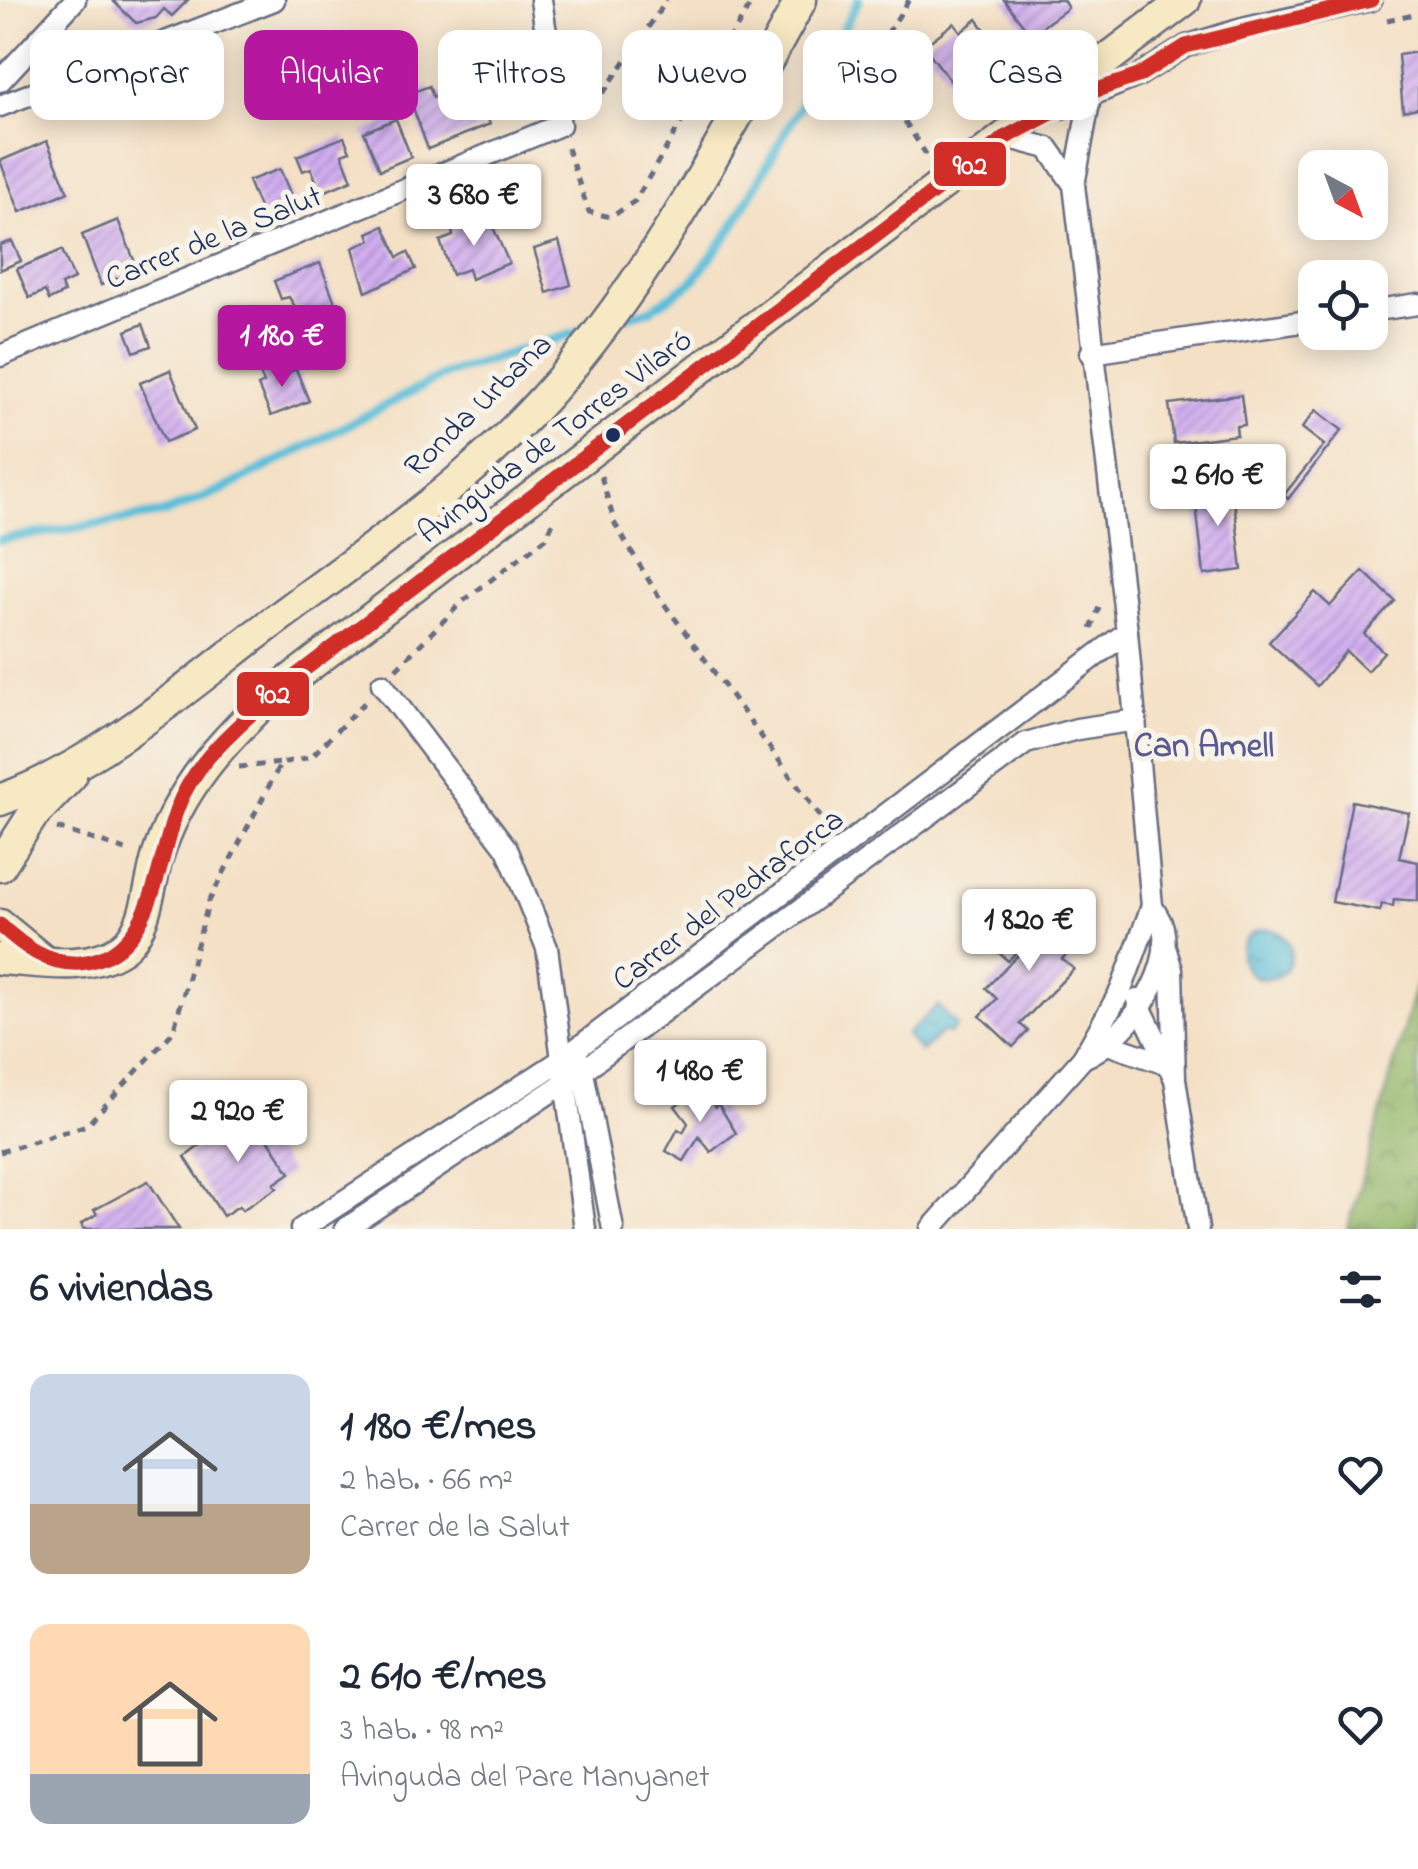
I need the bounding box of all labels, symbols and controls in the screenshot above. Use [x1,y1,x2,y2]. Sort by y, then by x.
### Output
chip: Comprar [30,30,224,120]
chip: Alquilar [244,30,418,120]
chip: Filtros [438,30,602,120]
chip: Nuevo [622,30,783,120]
chip: Piso [803,30,933,120]
chip: Casa [953,30,1098,120]
line badge: 902 [932,140,1008,188]
text: 902 [952,147,987,188]
north arrow [1298,150,1388,240]
map controls [1298,150,1388,350]
pin: 3 680 € [382,164,566,249]
text: 3 680 € [428,173,520,220]
street label: Carrer de la Salut [99,174,330,304]
button: locate [1298,260,1388,350]
pin: 1 180 € [190,305,374,390]
text: 1 180 € [240,314,324,361]
street label: Avinguda de Torres Vilaró [409,319,703,557]
street label: Ronda Urbana [394,323,564,490]
unlabelled marker [603,425,623,445]
pin: 2 610 € [1126,444,1310,529]
text: 2 610 € [1172,453,1264,500]
line badge: 902 [235,670,311,718]
text: 902 [255,676,290,717]
district label: Can Amell [1134,722,1274,773]
street label: Carrer del Pedraforca [603,798,855,1004]
pin: 1 820 € [937,889,1121,974]
text: 1 820 € [984,898,1074,945]
pin: 1 480 € [608,1040,792,1125]
text: 1 480 € [656,1049,744,1096]
pin: 2 920 € [146,1080,330,1165]
text: 2 920 € [191,1089,285,1136]
text: 6 viviendas [30,1259,214,1320]
icon: filters [1333,1262,1388,1317]
text: 1 180 €/mes [340,1397,537,1458]
icon: home [110,1414,230,1534]
icon: heart [1333,1447,1388,1502]
text: 2 hab. · 66 m² [340,1458,513,1505]
text: Carrer de la Salut [340,1505,570,1552]
text: 2 610 €/mes [340,1647,547,1708]
icon: home [110,1664,230,1784]
icon: heart [1333,1697,1388,1752]
text: 3 hab. · 98 m² [340,1708,504,1755]
text: Avinguda del Pare Manyanet [340,1755,710,1802]

